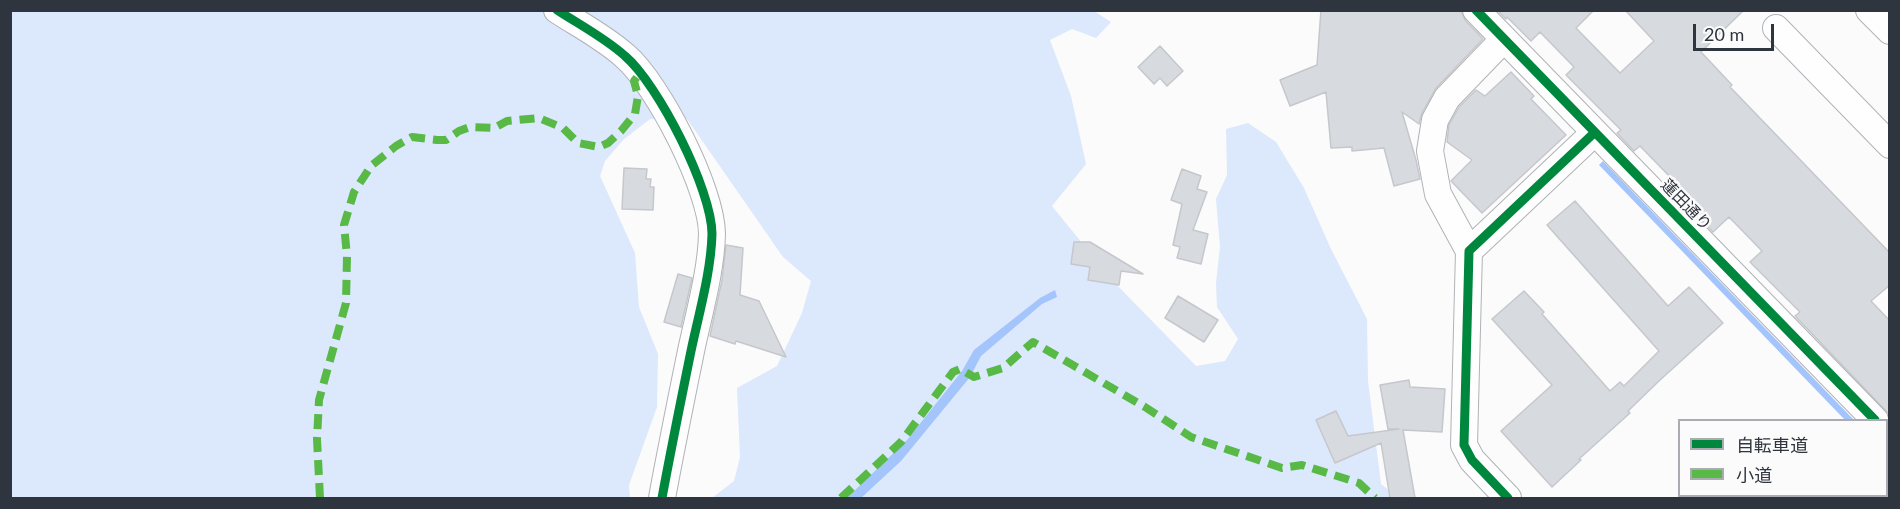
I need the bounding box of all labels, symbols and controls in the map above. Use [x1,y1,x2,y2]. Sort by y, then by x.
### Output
scale bar [1696,12,1777,50]
text: 20 m [1704,23,1744,45]
street label: 蓮田通り [1657,175,1715,235]
legend [1678,419,1888,497]
text: 自転車道 [1736,434,1808,456]
text: 小道 [1736,464,1772,486]

